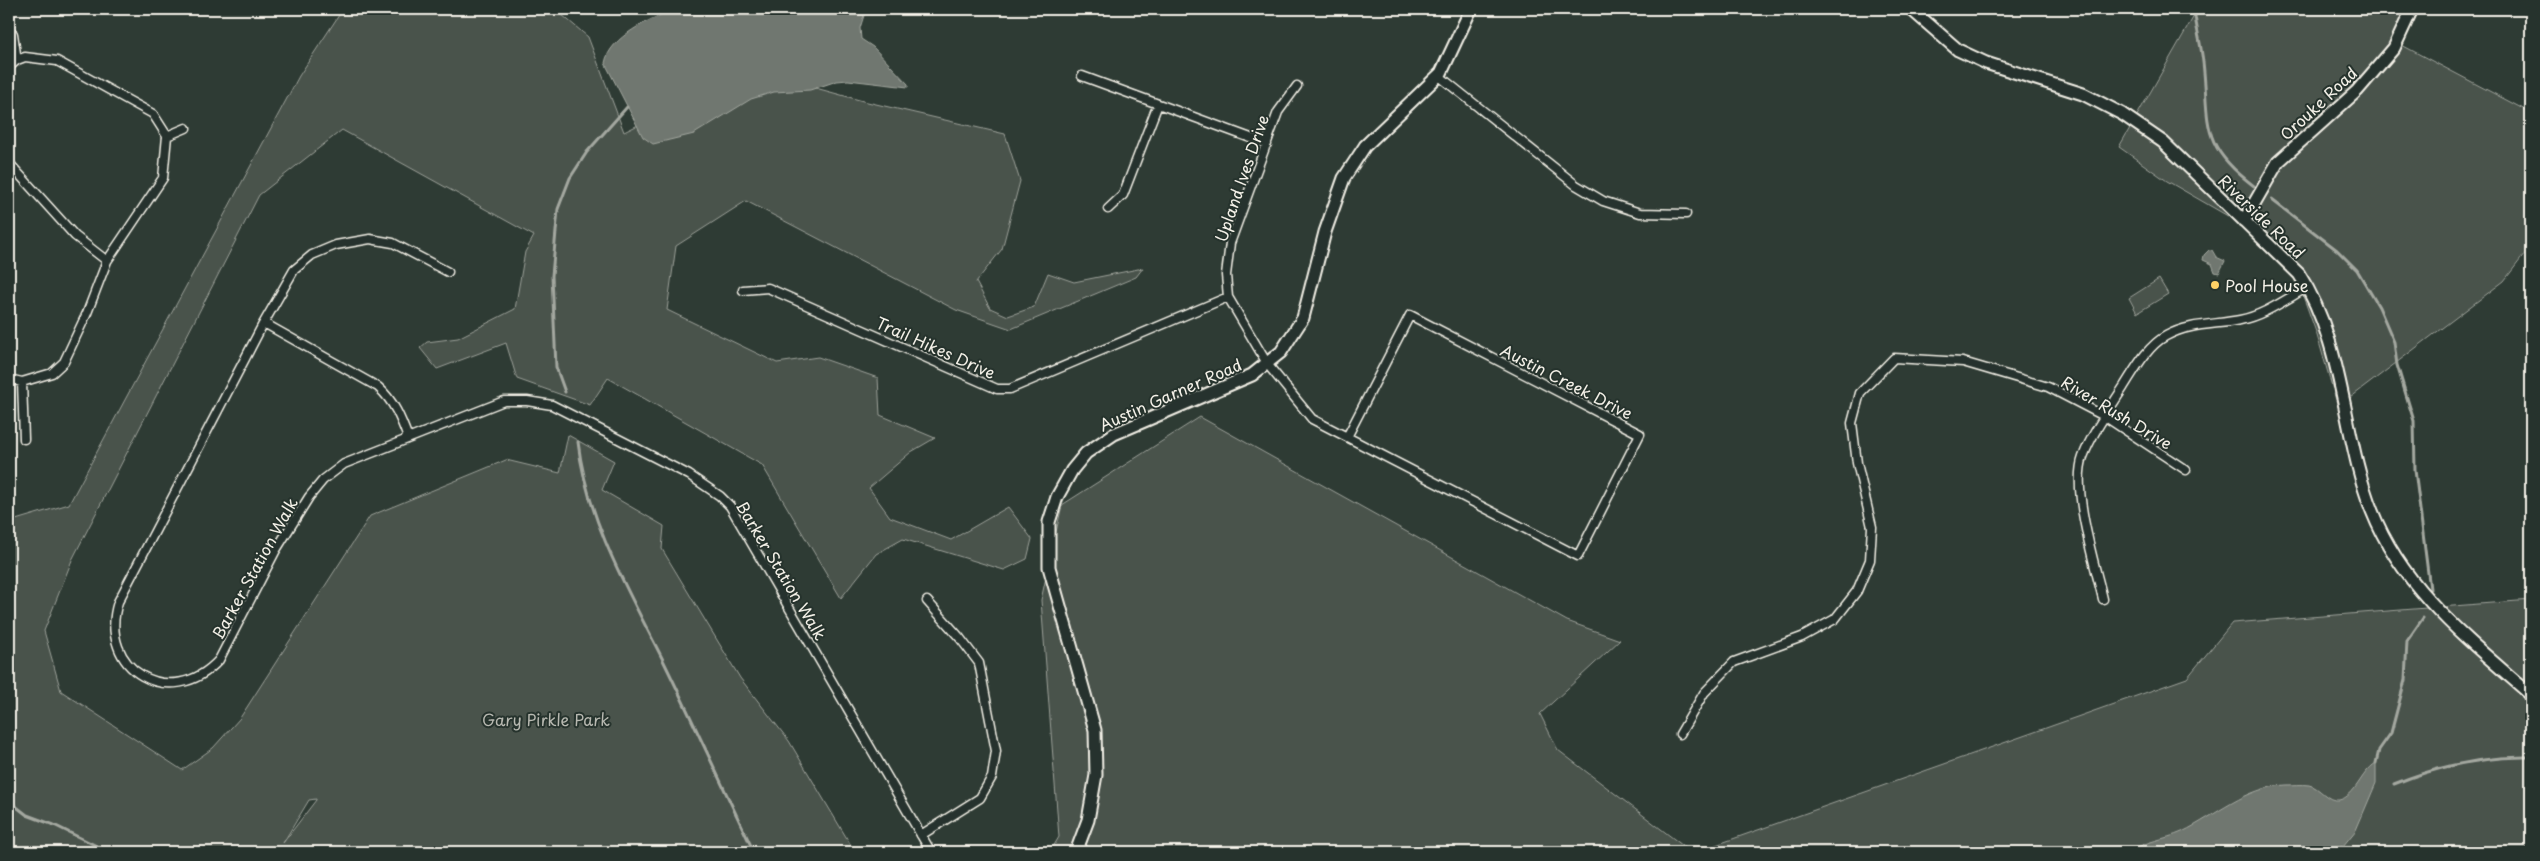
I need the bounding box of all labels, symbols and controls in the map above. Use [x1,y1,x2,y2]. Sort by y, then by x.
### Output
street label: Orouke Road [2274,61,2362,145]
street label: Upland Ives Drive [1208,111,1274,245]
street label: Riverside Road [2213,168,2311,264]
place label: Pool House [2225,273,2309,297]
marker: Pool House [2209,279,2221,291]
street label: Trail Hikes Drive [872,310,1000,384]
street label: Austin Creek Drive [1497,337,1637,425]
street label: Austin Garner Road [1095,352,1245,436]
street label: River Rush Drive [2057,369,2177,455]
street label: Barker Station Walk [205,493,303,643]
street label: Barker Station Walk [731,496,833,644]
park label: Gary Pirkle Park [482,707,610,731]

